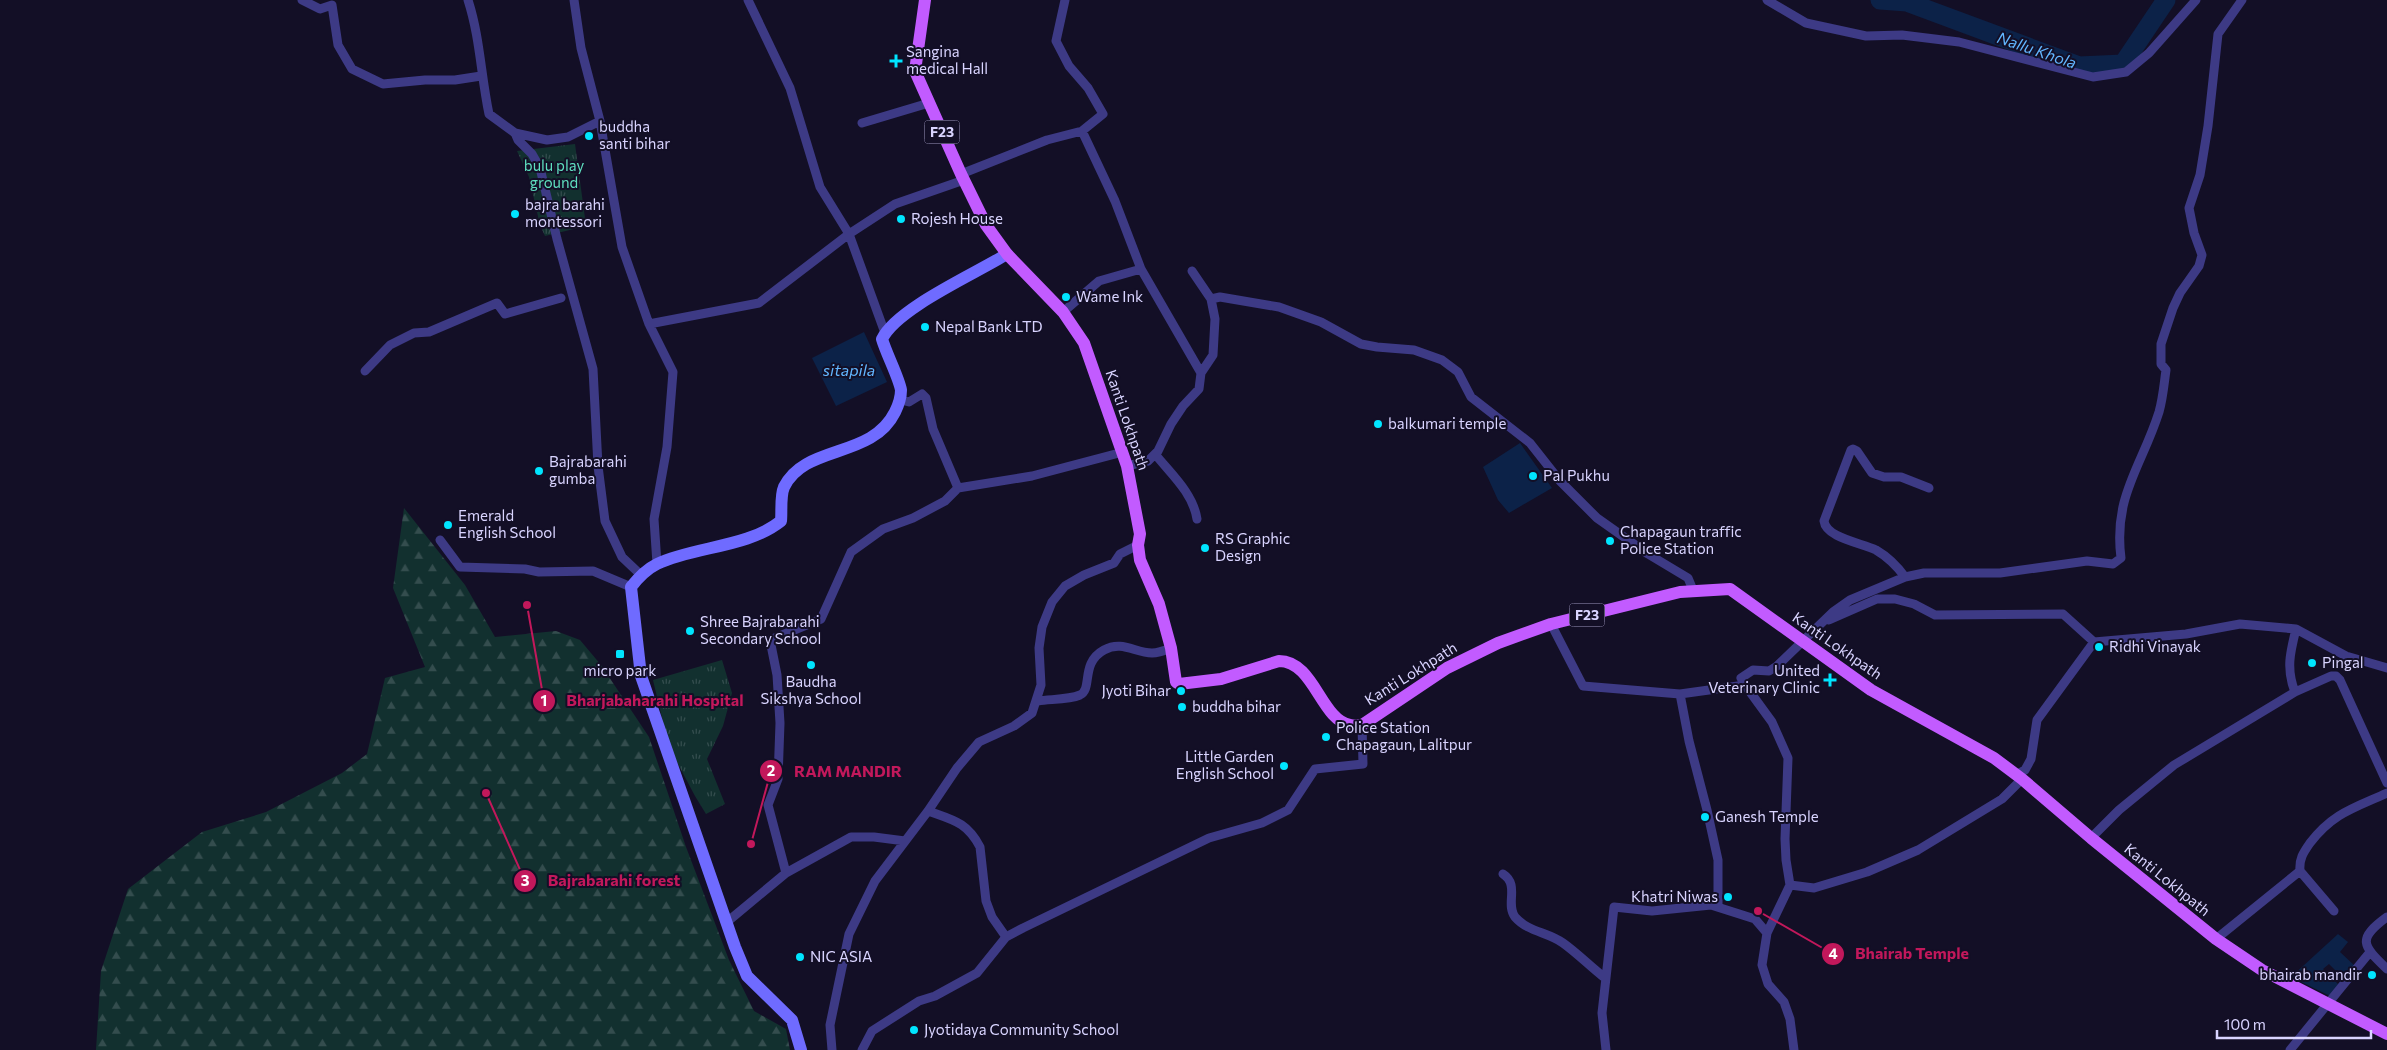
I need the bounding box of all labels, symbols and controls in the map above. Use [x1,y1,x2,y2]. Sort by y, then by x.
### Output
water label: Nallu Khola [1995,27,2079,72]
place label: Sangina medical Hall [906,42,988,77]
marker: Sangina medical Hall [890,55,902,67]
place label: buddha santi bihar [599,117,670,152]
road number: F23 [924,120,960,144]
marker: buddha santi bihar [583,130,595,142]
park label: bulu play ground [524,156,584,191]
place label: bajra barahi montessori [525,195,605,230]
marker: bajra barahi montessori [509,208,521,220]
place label: Rojesh House [911,209,1003,227]
marker: Rojesh House [895,213,907,225]
place label: Wame Ink [1076,287,1143,305]
marker: Wame Ink [1060,291,1072,303]
place label: Nepal Bank LTD [935,317,1043,335]
marker: Nepal Bank LTD [919,321,931,333]
water label: sitapila [823,360,875,379]
street label: Kanti Lokhpath [1102,367,1154,472]
place label: balkumari temple [1388,414,1506,432]
marker: balkumari temple [1372,418,1384,430]
place label: Bajrabarahi gumba [549,452,627,487]
marker: Bajrabarahi gumba [533,465,545,477]
place label: Pal Pukhu [1543,466,1610,484]
marker: Pal Pukhu [1527,470,1539,482]
place label: Emerald English School [458,506,556,541]
marker: Emerald English School [442,519,454,531]
place label: Chapagaun traffic Police Station [1620,522,1742,557]
place label: RS Graphic Design [1215,529,1290,564]
marker: Chapagaun traffic Police Station [1604,535,1616,547]
marker: RS Graphic Design [1199,542,1211,554]
road number: F23 [1570,604,1604,626]
street label: Kanti Lokhpath [1789,608,1886,683]
place label: Shree Bajrabarahi Secondary School [700,612,821,647]
marker: Shree Bajrabarahi Secondary School [684,625,696,637]
place label: Ridhi Vinayak [2109,637,2201,655]
street label: Kanti Lokhpath [1361,638,1460,709]
marker: Ridhi Vinayak [2093,641,2105,653]
marker: micro park [614,648,626,660]
place label: Pingal [2322,653,2364,671]
marker: Pingal [2306,657,2318,669]
marker: Baudha Sikshya School [805,659,817,671]
place label: micro park [584,661,656,679]
place label: United Veterinary Clinic [1708,661,1820,696]
place label: Baudha Sikshya School [761,672,861,707]
marker: United Veterinary Clinic [1824,674,1836,686]
place label: Jyoti Bihar [1101,681,1171,699]
callout: Bharjabaharahi Hospital [532,685,754,716]
marker: Jyoti Bihar [1175,685,1187,697]
text: Bharjabaharahi Hospital [566,690,744,709]
text: 1 [541,691,547,709]
place label: buddha bihar [1192,697,1281,715]
marker: buddha bihar [1176,701,1188,713]
place label: Police Station Chapagaun, Lalitpur [1336,718,1472,753]
marker: Police Station Chapagaun, Lalitpur [1320,731,1332,743]
place label: Little Garden English School [1176,747,1274,782]
callout: RAM MANDIR [759,756,911,787]
marker: Little Garden English School [1278,760,1290,772]
text: 2 [767,761,775,779]
text: RAM MANDIR [794,761,902,780]
place label: Ganesh Temple [1715,807,1819,825]
marker: Ganesh Temple [1699,811,1711,823]
street label: Kanti Lokhpath [2121,839,2214,919]
callout: Bajrabarahi forest [512,865,690,896]
text: Bajrabarahi forest [548,870,681,889]
text: 3 [521,871,530,889]
place label: Khatri Niwas [1631,887,1718,905]
marker: Khatri Niwas [1722,891,1734,903]
callout: Bhairab Temple [1821,938,1979,969]
text: Bhairab Temple [1855,943,1969,962]
text: 4 [1828,944,1838,962]
place label: NIC ASIA [810,947,872,965]
marker: NIC ASIA [794,951,806,963]
place label: bhairab mandir [2259,965,2362,983]
marker: bhairab mandir [2366,969,2378,981]
scale bar [2217,1008,2371,1040]
text: 100 m [2224,1015,2266,1033]
place label: Jyotidaya Community School [924,1020,1119,1038]
marker: Jyotidaya Community School [908,1024,920,1036]

